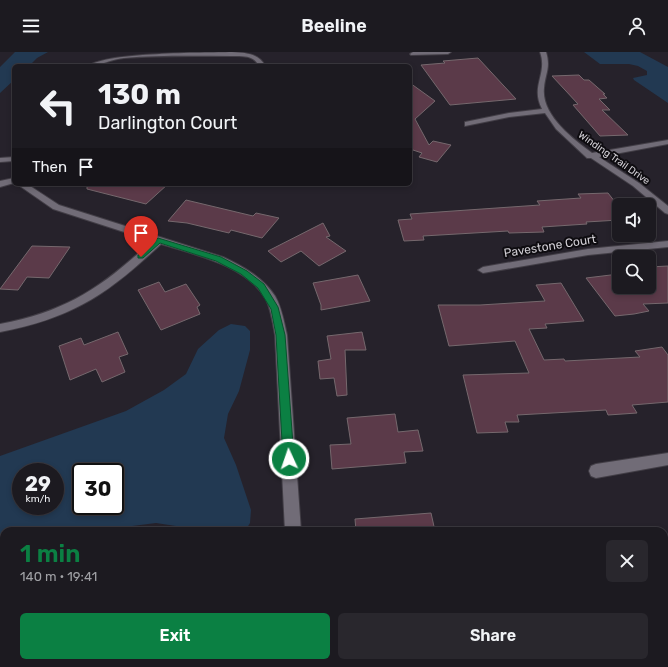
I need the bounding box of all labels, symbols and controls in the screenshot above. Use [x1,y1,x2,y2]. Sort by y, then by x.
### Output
icon: menu [20,15,42,37]
text: Beeline [301,15,367,37]
icon: person [626,15,648,37]
text: 130 m [98,78,181,111]
icon: left [32,80,84,132]
text: Darlington Court [98,112,237,134]
street label: Winding Trail Drive [576,129,652,187]
icon: arrive [75,156,97,178]
text: Then [32,158,67,176]
map controls [612,198,656,294]
button: sound [612,198,656,242]
pin [124,216,158,257]
icon: arrive [130,222,152,244]
street label: Pavestone Court [503,232,597,260]
button: search [612,250,656,294]
position arrow [268,438,310,480]
speed limit sign: 30 [72,463,124,515]
text: 29 [25,472,51,496]
text: km/h [26,493,50,505]
text: 1 min [20,540,80,568]
button: close [606,540,648,582]
text: 140 m · 19:41 [20,569,97,584]
button: Exit [20,613,330,659]
button: Share [338,613,648,659]

